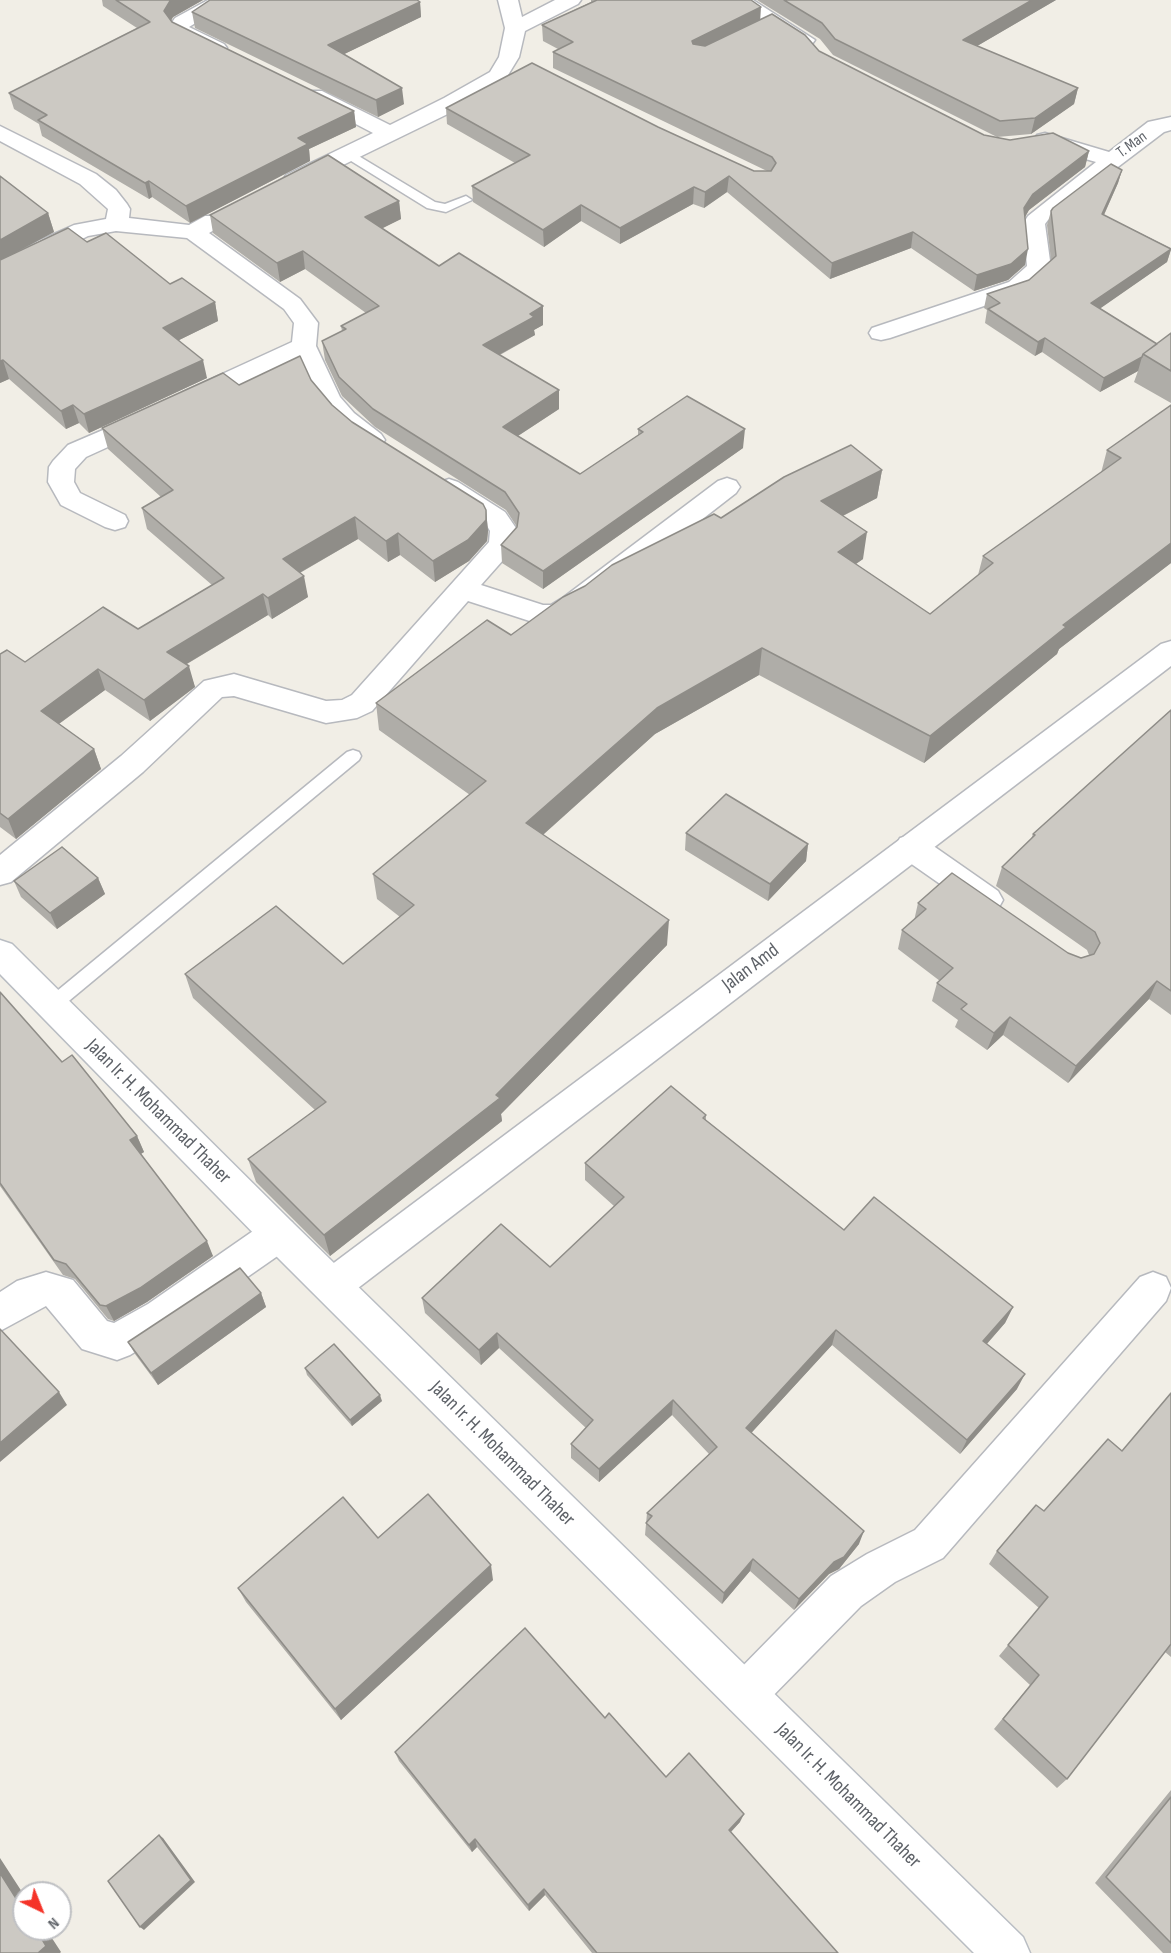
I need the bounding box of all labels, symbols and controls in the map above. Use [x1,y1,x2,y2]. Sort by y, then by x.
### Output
street label: T. Man [1113,127,1151,163]
street label: Jalan Amd [718,939,784,997]
street label: Jalan Ir. H. Mohammad Thaher [80,1034,236,1190]
street label: Jalan Ir. H. Mohammad Thaher [424,1376,580,1532]
street label: Jalan Ir. H. Mohammad Thaher [770,1718,926,1874]
north arrow [12,1881,72,1941]
text: N [44,1913,63,1933]

